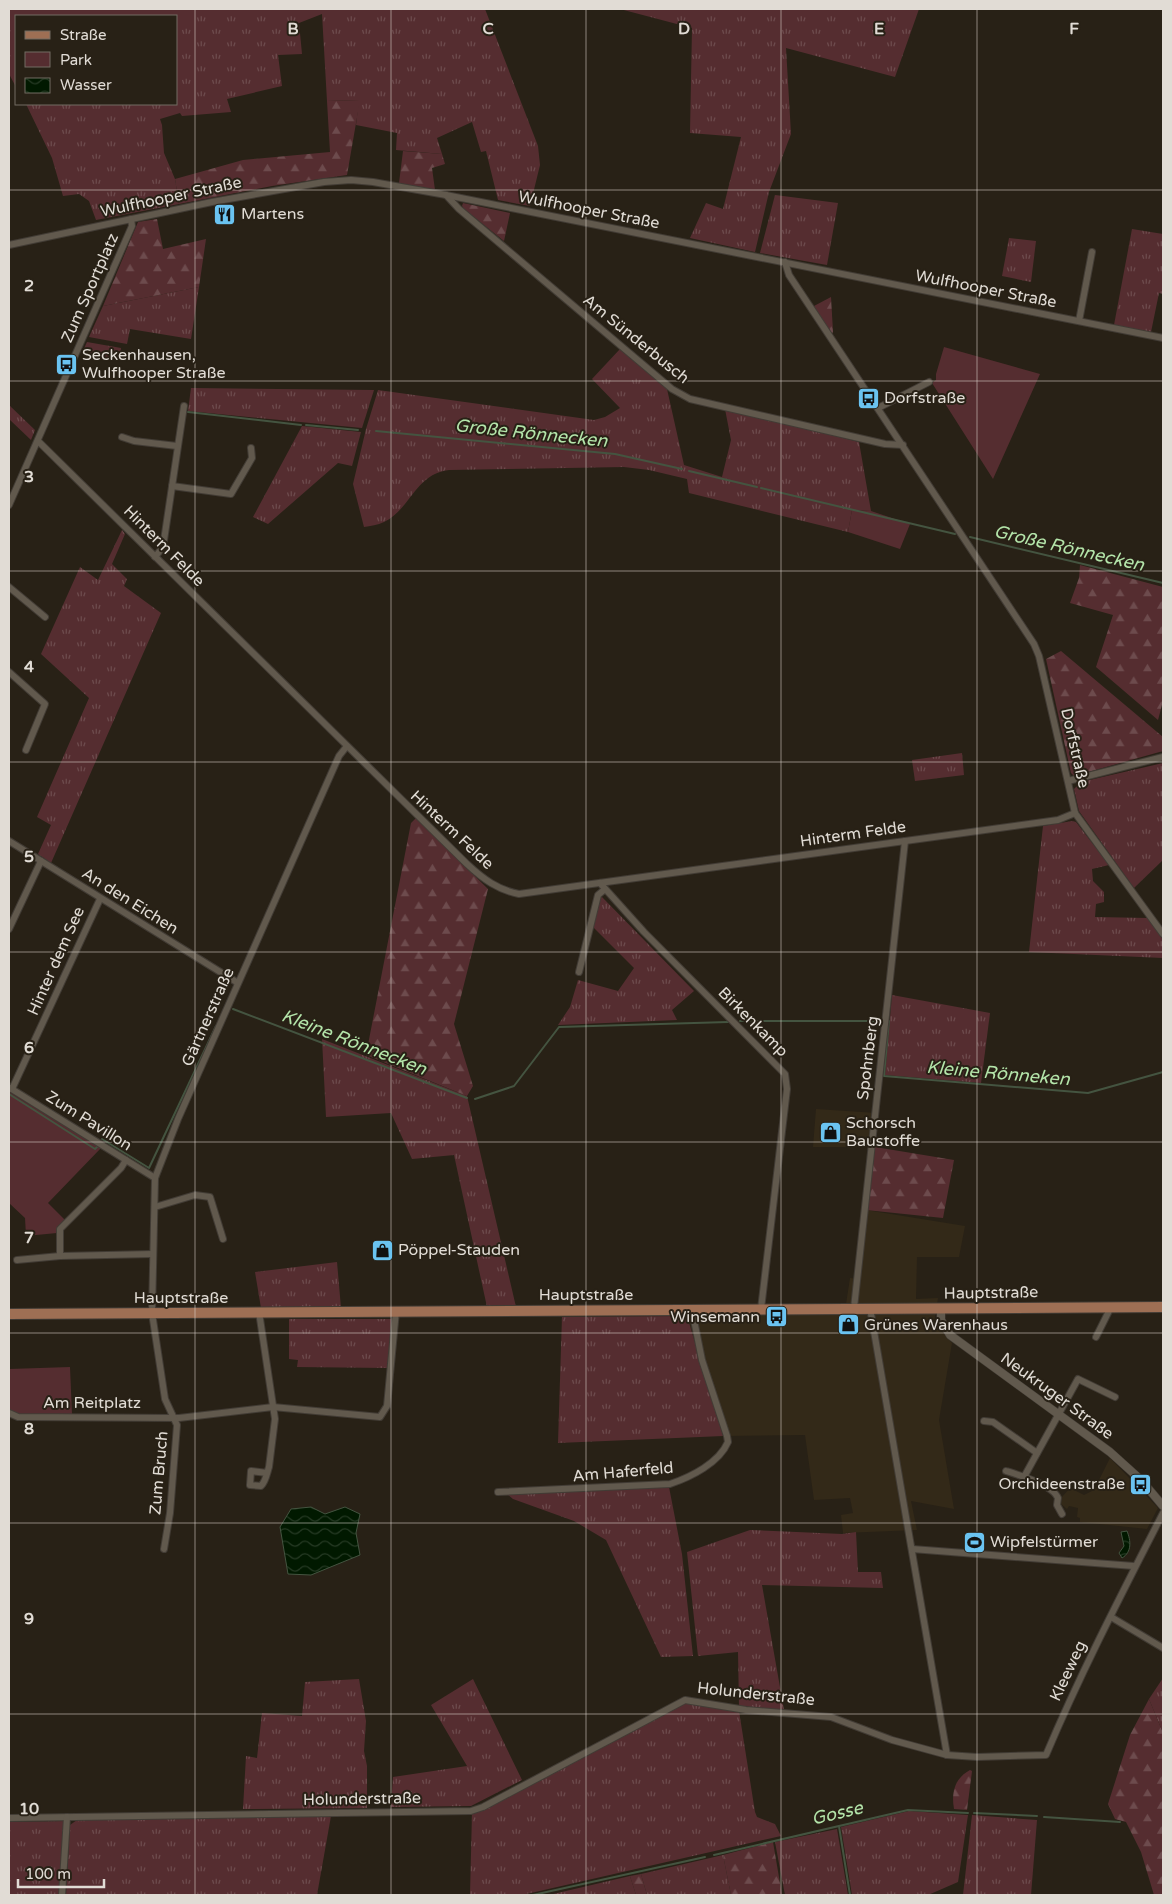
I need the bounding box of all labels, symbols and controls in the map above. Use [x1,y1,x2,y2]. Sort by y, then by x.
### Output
legend [15,15,178,105]
text: B [287,19,299,39]
text: C [482,19,494,39]
text: D [678,19,690,39]
text: E [874,19,884,39]
text: F [1069,19,1079,39]
text: Straße [60,26,106,44]
text: Park [60,51,92,69]
text: Wasser [60,76,112,94]
street label: Wulfhooper Straße [99,172,243,222]
street label: Wulfhooper Straße [517,186,661,234]
restaurant icon: Martens [213,202,237,226]
place label: Martens [241,204,304,224]
street label: Zum Sportplatz [57,230,123,346]
street label: Wulfhooper Straße [914,265,1058,313]
text: 2 [24,276,34,296]
street label: Am Sünderbusch [579,290,693,388]
place label: Seckenhausen, Wulfhooper Straße [82,345,226,383]
bus stop icon: Seckenhausen, Wulfhooper Straße [54,352,78,376]
bus stop icon: Dorfstraße [856,386,880,410]
place label: Dorfstraße [884,388,965,408]
water label: Große Rönnecken [454,414,609,452]
text: 3 [24,467,34,487]
street label: Hinterm Felde [119,501,209,591]
water label: Große Rönnecken [992,520,1147,576]
text: 4 [24,657,34,677]
street label: Dorfstraße [1056,706,1094,790]
street label: Hinterm Felde [406,786,498,874]
street label: Hinterm Felde [799,817,907,851]
text: 5 [24,847,34,867]
street label: An den Eichen [78,863,182,939]
street label: Hinter dem See [23,904,89,1018]
street label: Gärtnerstraße [177,965,239,1069]
street label: Birkenkamp [714,983,792,1061]
water label: Kleine Rönnecken [278,1004,430,1080]
street label: Spohnberg [853,1015,883,1101]
text: 6 [24,1038,34,1058]
water label: Kleine Rönneken [925,1056,1072,1090]
street label: Zum Pavillon [42,1087,136,1155]
place label: Schorsch Baustoffe [846,1113,920,1151]
shop icon: Schorsch Baustoffe [818,1120,842,1144]
text: 7 [24,1228,34,1248]
shop icon: Pöppel-Stauden [370,1238,394,1262]
place label: Pöppel-Stauden [398,1240,520,1260]
street label: Hauptstraße [944,1282,1038,1304]
street label: Hauptstraße [539,1285,633,1305]
street label: Hauptstraße [134,1288,228,1308]
bus stop icon: Winsemann [764,1305,788,1329]
place label: Winsemann [670,1307,760,1327]
shop icon: Grünes Warenhaus [836,1313,860,1337]
place label: Grünes Warenhaus [864,1315,1008,1335]
street label: Neukruger Straße [997,1348,1117,1444]
street label: Am Reitplatz [43,1393,141,1413]
text: 8 [24,1419,34,1439]
street label: Zum Bruch [145,1430,173,1516]
street label: Am Haferfeld [572,1458,674,1486]
bus stop icon: Orchideenstraße [1129,1472,1153,1496]
place label: Orchideenstraße [998,1474,1125,1494]
sports icon: Wipfelstürmer [962,1530,986,1554]
place label: Wipfelstürmer [990,1532,1099,1552]
text: 9 [24,1609,34,1629]
street label: Kleeweg [1045,1638,1091,1704]
street label: Holunderstraße [696,1678,816,1710]
street label: Holunderstraße [303,1788,421,1810]
water label: Gosse [809,1796,866,1830]
text: 10 [19,1799,39,1819]
scale bar [18,1856,104,1888]
text: 100 m [25,1865,71,1883]

